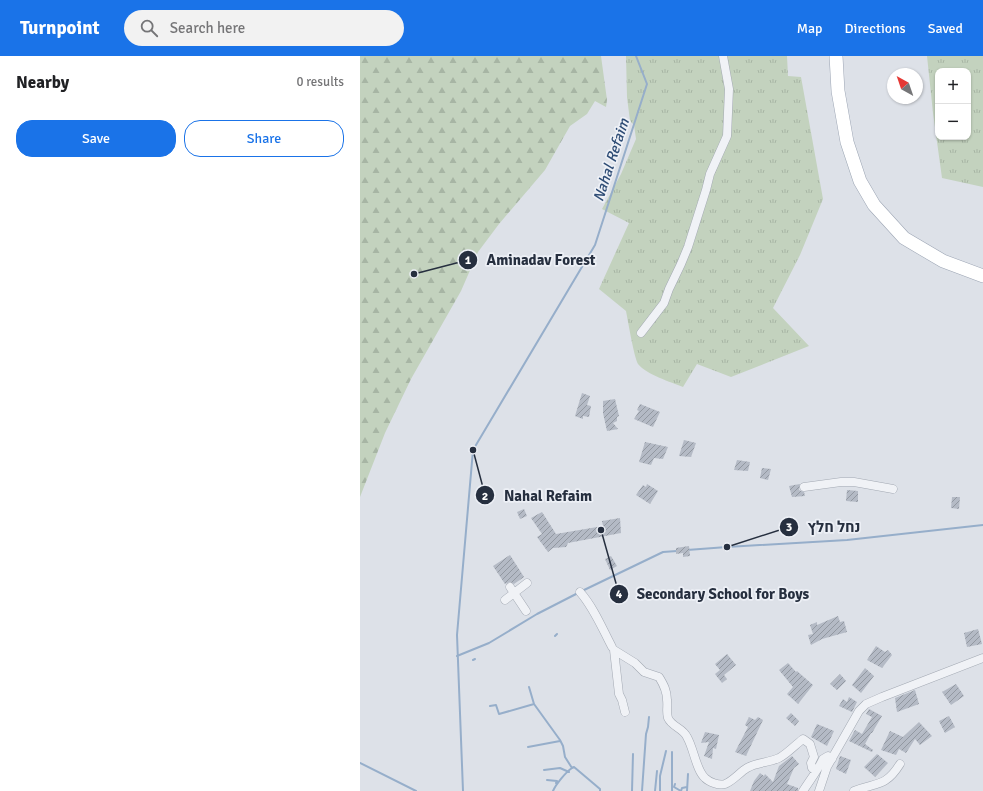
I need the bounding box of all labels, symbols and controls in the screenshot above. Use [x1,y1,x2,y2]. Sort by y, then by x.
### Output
search box [124,10,404,46]
text: Turnpoint [20,16,100,40]
icon: search [138,17,160,39]
text: Search here [170,19,245,37]
text: Map [797,20,823,37]
text: Directions [845,20,906,37]
text: Saved [928,20,963,37]
north arrow [887,68,923,104]
map controls [935,68,971,140]
button: + [935,68,971,104]
text: Nearby [16,72,69,93]
text: 0 results [296,74,344,90]
button: − [935,104,971,140]
water label: Nahal Refaim [589,115,633,204]
button: Save [16,120,176,157]
button: Share [184,120,344,157]
callout: Aminadav Forest [458,246,603,273]
text: Aminadav Forest [487,251,596,269]
text: 1 [465,253,472,268]
callout: Nahal Refaim [475,482,600,509]
text: Nahal Refaim [504,487,592,505]
text: 2 [482,489,488,504]
callout: נחל חלץ [779,513,868,540]
text: נחל חלץ [807,518,861,536]
text: 3 [786,520,792,535]
callout: Secondary School for Boys [609,581,817,608]
text: Secondary School for Boys [637,585,810,603]
text: 4 [616,587,623,602]

